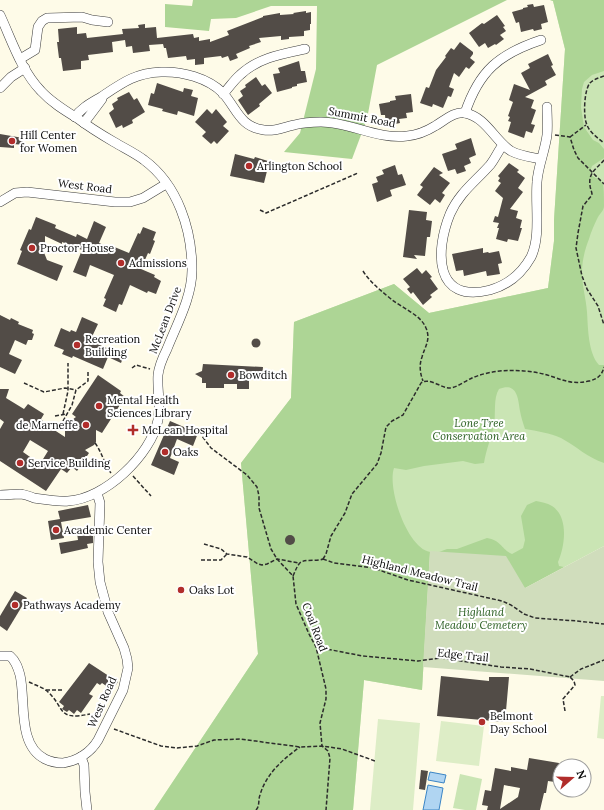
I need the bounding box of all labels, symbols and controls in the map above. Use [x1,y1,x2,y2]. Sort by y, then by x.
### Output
street label: Summit Road [327,104,397,130]
place label: Hill Center for Women [20,128,78,155]
marker: Hill Center for Women [7,136,17,146]
place label: Arlington School [256,159,342,173]
marker: Arlington School [244,161,254,171]
street label: West Road [57,176,113,196]
place label: Proctor House [40,241,114,255]
marker: Proctor House [27,243,37,253]
place label: Admissions [128,256,187,270]
marker: Admissions [116,258,126,268]
street label: McLean Drive [146,284,184,356]
place label: Recreation Building [85,332,141,359]
marker: Recreation Building [72,340,82,350]
place label: Bowditch [239,368,288,382]
marker: Bowditch [226,370,236,380]
place label: Mental Health Sciences Library [107,393,192,420]
marker: Mental Health Sciences Library [94,401,104,411]
park label: Lone Tree Conservation Area [433,416,526,443]
place label: de Marneffe [16,418,78,432]
marker: de Marneffe [81,420,91,430]
place label: McLean Hospital [142,423,228,437]
marker: McLean Hospital [127,424,139,436]
place label: Oaks [173,445,198,459]
marker: Oaks [160,447,170,457]
place label: Service Building [28,456,111,470]
marker: Service Building [15,458,25,468]
place label: Academic Center [63,523,152,537]
marker: Academic Center [51,525,61,535]
street label: Highland Meadow Trail [361,552,479,594]
place label: Oaks Lot [189,583,235,597]
marker: Oaks Lot [176,585,186,595]
place label: Pathways Academy [23,598,121,612]
marker: Pathways Academy [10,600,20,610]
street label: Coal Road [299,601,331,654]
park label: Highland Meadow Cemetery [435,605,528,632]
street label: Edge Trail [437,645,489,665]
street label: West Road [85,674,120,730]
place label: Belmont Day School [490,709,547,736]
marker: Belmont Day School [477,717,487,727]
north arrow [552,758,592,798]
text: N [573,768,590,781]

